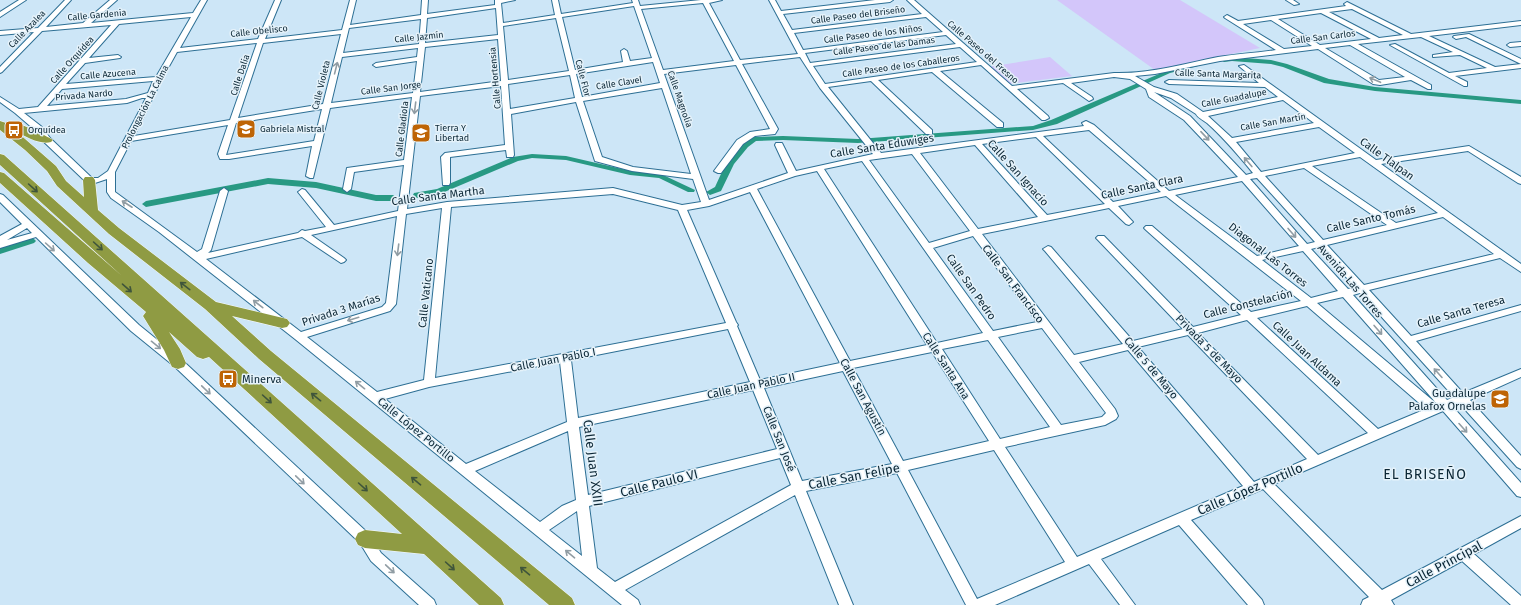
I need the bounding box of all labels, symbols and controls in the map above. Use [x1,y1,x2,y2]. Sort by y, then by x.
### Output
street label: Calle Paseo del Briseño [810,4,906,26]
street label: Calle Gardenia [67,7,127,23]
street label: Calle Azalea [7,8,47,50]
street label: Calle Paseo del Fresno [945,18,1021,86]
street label: Calle Obelisco [230,23,288,39]
street label: Calle Paseo de los Niños [823,23,923,45]
street label: Calle San Carlos [1290,28,1356,46]
street label: Calle Jazmín [394,29,444,45]
street label: Calle Orquídea [48,34,96,86]
street label: Calle Paseo de las Damas [832,35,936,57]
street label: Calle Hortensia [487,47,503,109]
street label: Calle Dalia [229,53,251,97]
street label: Calle Paseo de los Caballeros [842,53,960,79]
street label: Calle Flor [573,58,593,98]
street label: Calle Violeta [310,59,332,111]
one-way arrow [332,62,340,75]
street label: Prolongación La Calma [120,63,170,150]
street label: Calle Azucena [80,67,136,81]
street label: Calle Santa Margarita [1175,67,1262,81]
street label: Calle Magnolia [666,69,694,129]
street label: Calle Clavel [595,74,643,92]
one-way arrow [1369,76,1381,83]
street label: Calle San Jorge [360,79,422,97]
street label: Calle Guadalupe [1200,87,1268,109]
street label: Privada Nardo [55,88,113,102]
street label: Calle Gladiola [394,100,410,157]
one-way arrow [411,102,418,115]
street label: Calle San Martín [1240,111,1306,133]
school or university icon: Gabriela Mistral [235,118,257,140]
bus stop icon: Orquídea [3,119,25,141]
school or university icon: Tierra Y Libertad [410,122,432,144]
place label: Tierra Y Libertad [435,123,469,143]
place label: Gabriela Mistral [260,124,325,134]
place label: Orquídea [28,125,66,135]
street label: Calle Santa Eduwiges [829,131,935,161]
one-way arrow [1200,131,1209,141]
street label: Calle Tlalpan [1357,135,1417,183]
street label: Calle San Ignacio [985,137,1051,209]
one-way arrow [1244,156,1253,167]
street label: Calle Santa Clara [1100,172,1184,202]
one-way arrow [28,183,38,193]
street label: Calle Santa Martha [391,184,485,208]
one-way arrow [122,200,133,208]
street label: Calle Santo Tomás [1325,202,1417,236]
street label: Diagonal Las Torres [1226,220,1310,290]
one-way arrow [1287,227,1296,237]
one-way arrow [93,241,103,251]
one-way arrow [45,242,56,251]
street label: Calle San Francisco [979,242,1047,326]
street label: Avenida Las Torres [1315,242,1385,320]
one-way arrow [394,243,402,256]
street label: Calle San Pedro [943,252,999,322]
street label: Calle Vaticano [416,258,436,328]
one-way arrow [180,282,191,290]
one-way arrow [121,284,132,293]
street label: Calle Constelación [1202,287,1294,321]
street label: Privada 3 Marías [300,291,382,329]
street label: Calle Santa Teresa [1416,293,1506,331]
one-way arrow [253,300,264,308]
street label: Privada 5 de Mayo [1173,312,1245,386]
one-way arrow [347,316,360,323]
street label: Calle Juan Aldama [1270,319,1344,389]
one-way arrow [1373,325,1382,336]
street label: Calle Santa Ana [920,330,972,402]
street label: Calle 5 de Mayo [1121,334,1181,402]
one-way arrow [151,341,162,350]
street label: Calle Juan Pablo I [509,345,597,375]
street label: Calle San Agustín [837,356,889,438]
bus stop icon: Minerva [217,368,239,390]
one-way arrow [1433,368,1442,378]
street label: Calle Juan Pablo II [706,370,796,402]
place label: Minerva [242,373,282,386]
one-way arrow [354,381,365,389]
one-way arrow [201,385,211,395]
place label: Guadalupe Palafox Ornelas [1409,387,1486,413]
school or university icon: Guadalupe Palafox Ornelas [1489,388,1511,410]
one-way arrow [311,393,322,402]
one-way arrow [262,394,272,404]
street label: Calle López Portillo [375,395,457,465]
street label: Calle San José [760,404,798,474]
street label: Calle Juan XXIII [580,419,606,507]
one-way arrow [1459,423,1468,433]
street label: Calle San Felipe [807,460,901,492]
street label: Calle López Portillo [1195,460,1305,518]
street label: Calle Paulo VI [619,466,699,500]
district label: EL BRISEÑO [1383,466,1467,483]
one-way arrow [295,475,306,484]
one-way arrow [410,476,421,485]
one-way arrow [358,482,368,491]
street label: Calle Principal [1403,538,1485,590]
one-way arrow [565,550,576,559]
one-way arrow [445,561,456,570]
one-way arrow [385,564,395,574]
one-way arrow [519,567,530,576]

